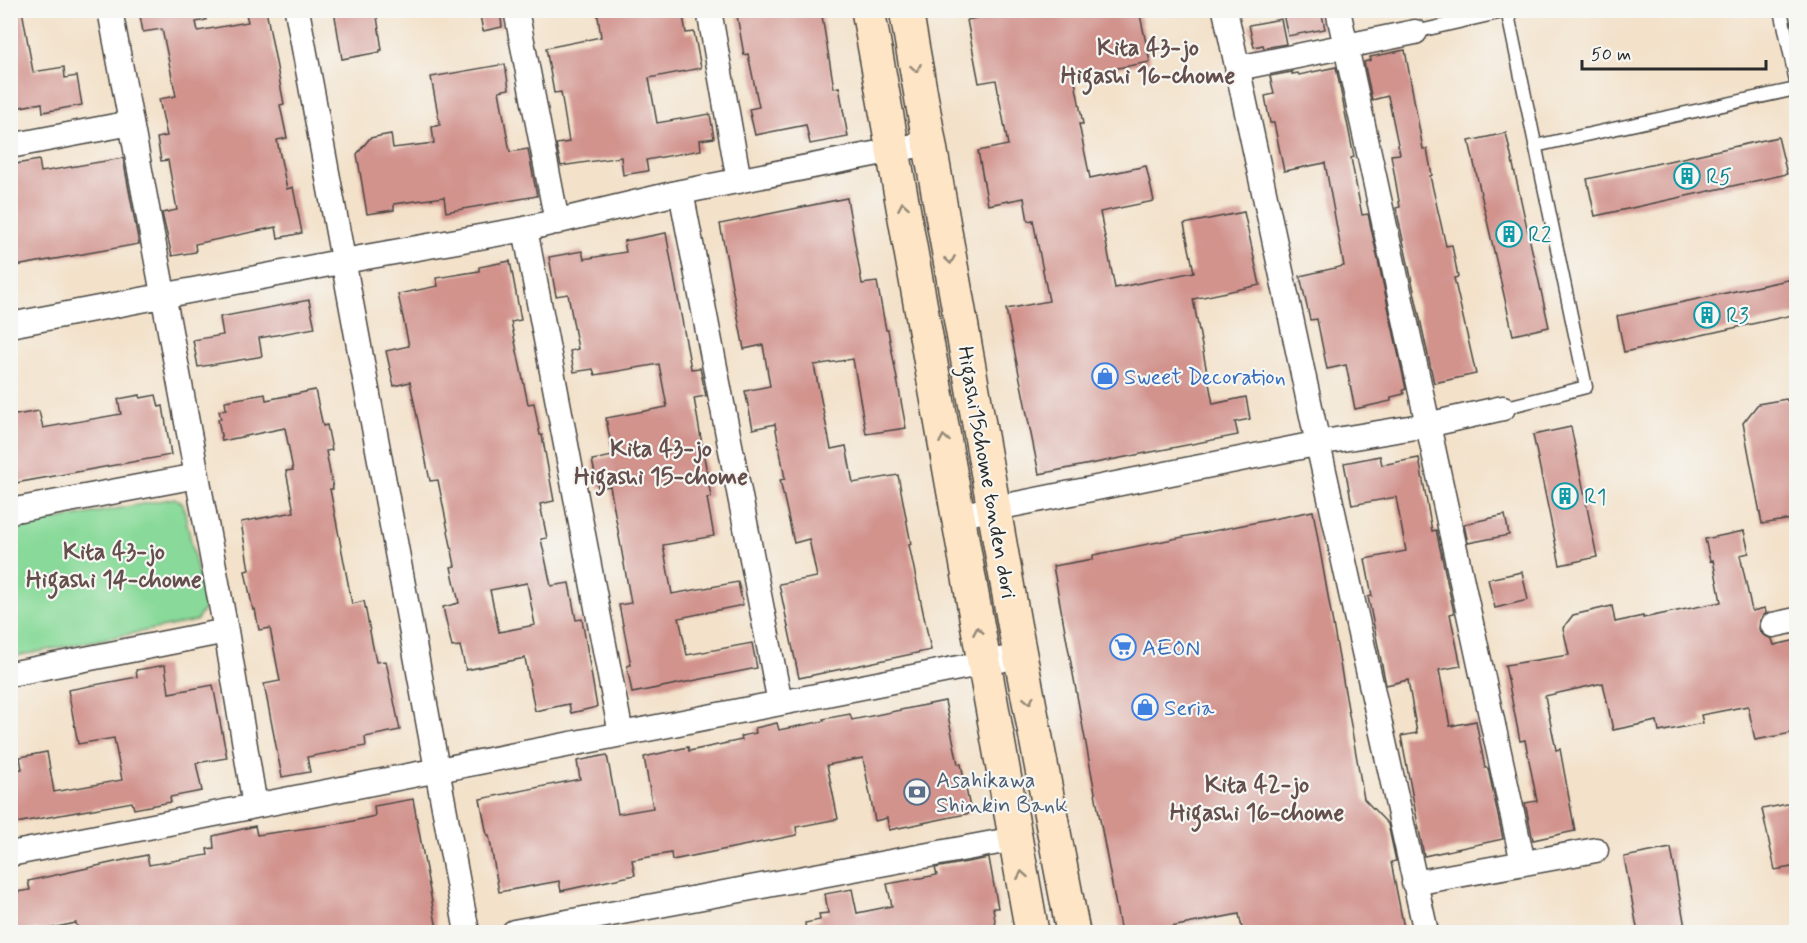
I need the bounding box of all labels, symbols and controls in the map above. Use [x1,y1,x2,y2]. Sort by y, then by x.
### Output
district label: Kita 43-jo Higashi 16-chome [1061,33,1235,95]
scale bar [1582,33,1766,71]
text: 50 m [1591,43,1631,67]
one-way arrow [909,63,922,73]
building icon: R5 [1672,161,1702,191]
place label: R5 [1706,164,1732,192]
one-way arrow [897,201,910,211]
building icon: R2 [1494,219,1524,249]
place label: R2 [1528,222,1552,250]
one-way arrow [943,255,956,265]
building icon: R3 [1692,300,1722,330]
place label: R3 [1726,303,1749,331]
street label: Higashi15chome tonden dori [947,344,1022,601]
shop icon: Sweet Decoration [1090,361,1120,391]
place label: Sweet Decoration [1124,364,1286,392]
district label: Kita 43-jo Higashi 15-chome [574,434,748,496]
one-way arrow [938,435,950,444]
building icon: R1 [1550,481,1580,511]
place label: R1 [1584,484,1607,512]
district label: Kita 43-jo Higashi 14-chome [26,537,202,599]
one-way arrow [972,627,984,636]
supermarket icon: AEON [1108,632,1138,662]
place label: AEON [1142,635,1200,663]
shop icon: Seria [1130,692,1160,722]
one-way arrow [1022,695,1035,705]
place label: Seria [1164,695,1215,723]
place label: Asahikawa Shinkin Bank [936,767,1068,820]
district label: Kita 42-jo Higashi 16-chome [1170,770,1344,832]
bank icon: Asahikawa Shinkin Bank [902,777,932,807]
one-way arrow [1016,870,1028,880]

